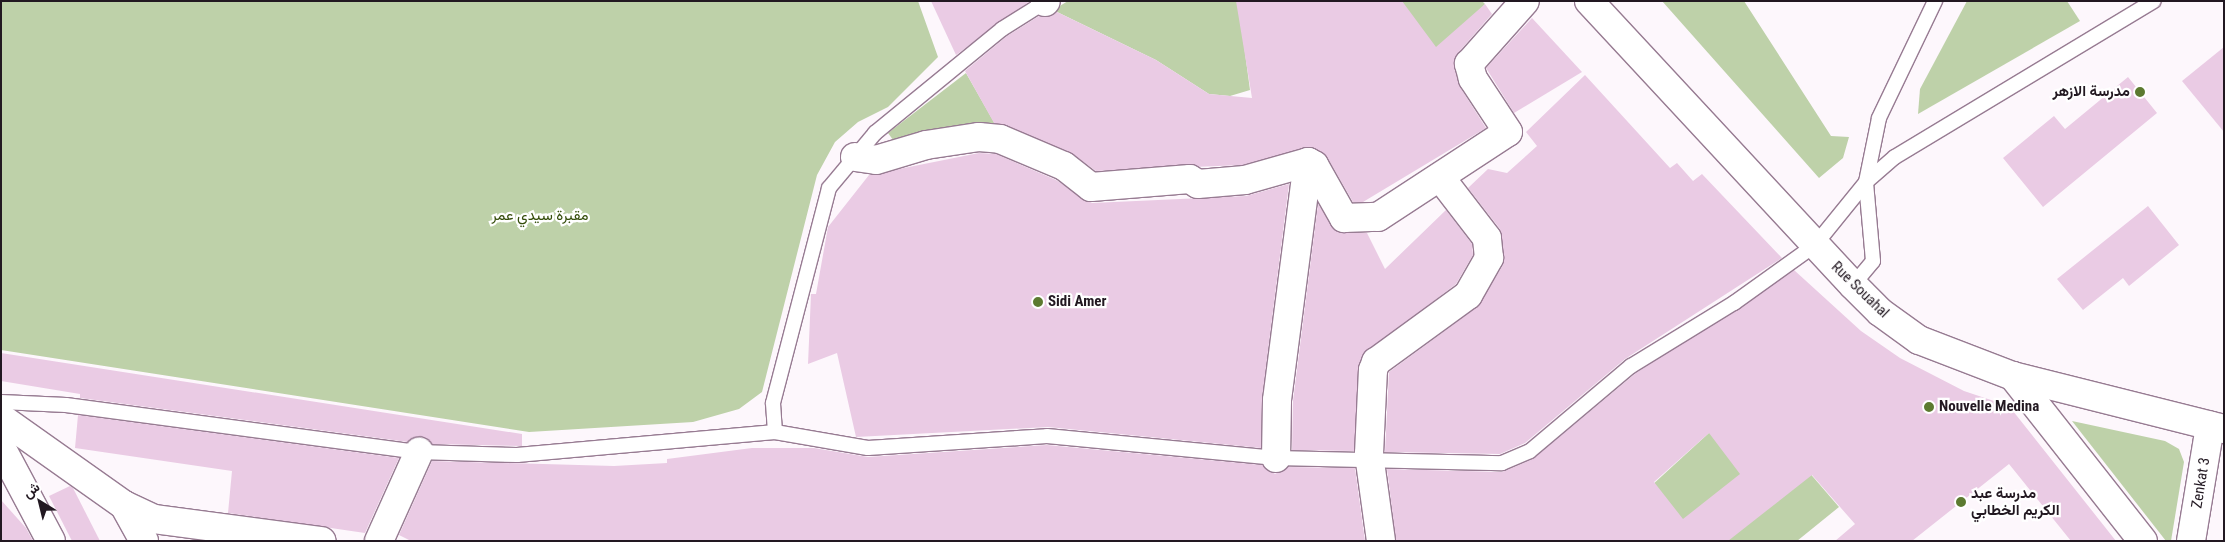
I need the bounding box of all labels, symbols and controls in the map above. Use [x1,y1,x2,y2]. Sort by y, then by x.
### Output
place label: مدرسة الازهر [2053,83,2130,101]
marker: مدرسة الازهر [2134,86,2146,98]
park label: مقبرة سيدي عمر [491,207,589,225]
street label: Rue Souahal [1827,258,1893,322]
place label: Sidi Amer [1048,293,1106,311]
marker: Sidi Amer [1032,296,1044,308]
place label: Nouvelle Medina [1939,398,2039,416]
marker: Nouvelle Medina [1923,401,1935,413]
street label: Zenkat 3 [2188,456,2214,510]
north arrow [15,477,65,527]
text: ش [20,478,43,501]
place label: مدرسة عبد الكريم الخطابي [1971,484,2060,519]
marker: مدرسة عبد الكريم الخطابي [1955,496,1967,508]

